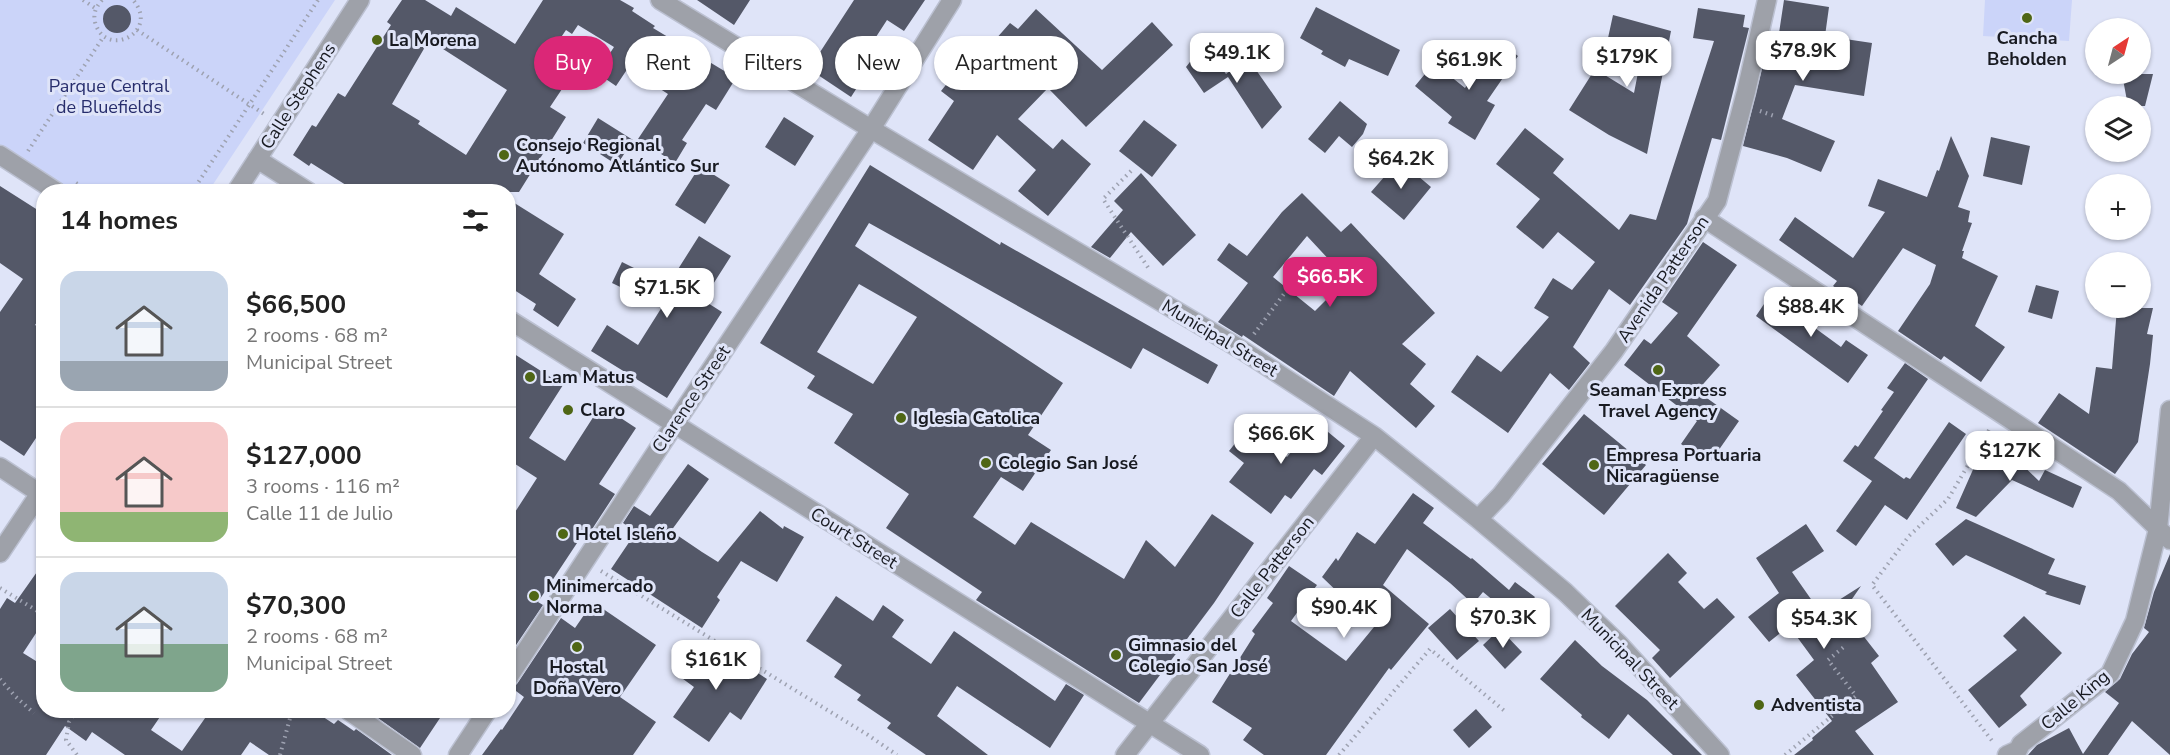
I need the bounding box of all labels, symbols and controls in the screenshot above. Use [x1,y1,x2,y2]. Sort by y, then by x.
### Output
marker: Cancha Beholden [2020,11,2034,25]
north arrow [2085,18,2151,84]
map controls [2085,18,2151,318]
place label: Cancha Beholden [1987,26,2067,71]
place label: La Morena [389,28,477,52]
pin: $78.9K [1754,31,1852,82]
marker: La Morena [370,33,384,47]
pin: $49.1K [1188,33,1286,84]
chip: Buy [534,36,613,90]
chip: Rent [625,36,711,90]
chip: Filters [723,36,823,90]
chip: New [835,36,922,90]
chip: Apartment [934,36,1078,90]
pin: $179K [1585,37,1669,88]
text: $78.9K [1770,37,1836,64]
street label: Calle Stephens [255,38,341,154]
text: $49.1K [1204,39,1270,66]
pin: $61.9K [1420,40,1518,91]
text: $179K [1596,43,1658,70]
text: $61.9K [1436,46,1502,73]
park label: Parque Central de Bluefields [49,74,170,119]
button: layers [2085,96,2151,162]
place label: Consejo Regional Autónomo Atlántico Sur [516,133,719,178]
pin: $64.2K [1352,139,1450,190]
text: $64.2K [1368,145,1434,172]
marker: Consejo Regional Autónomo Atlántico Sur [497,148,511,162]
button: + [2085,174,2151,240]
text: 14 homes [60,203,178,238]
icon: filters [459,204,492,237]
street label: Avenida Patterson [1612,211,1714,347]
button: − [2085,252,2151,318]
pin: $66.5K [1281,257,1379,308]
text: $66.5K [1297,263,1363,290]
pin: $71.5K [618,268,716,319]
text: $71.5K [634,274,700,301]
text: $66,500 [246,287,346,322]
pin: $88.4K [1762,287,1860,338]
text: $88.4K [1778,293,1844,320]
street label: Municipal Street [1157,294,1283,383]
icon: home [108,295,180,367]
text: 2 rooms · 68 m² [246,322,388,349]
street label: Clarence Street [646,340,736,457]
text: Municipal Street [246,349,392,376]
marker: Seaman Express Travel Agency [1651,363,1665,377]
place label: Lam Matus [542,365,634,389]
marker: Lam Matus [523,370,537,384]
place label: Seaman Express Travel Agency [1589,378,1727,423]
place label: Claro [580,398,625,422]
marker: Claro [561,403,575,417]
place label: Iglesia Catolica [913,406,1040,430]
marker: Iglesia Catolica [894,411,908,425]
pin: $66.6K [1232,414,1330,465]
text: $66.6K [1248,420,1314,447]
pin: $127K [1968,431,2052,482]
text: $127K [1979,437,2041,464]
text: $127,000 [246,438,362,473]
place label: Empresa Portuaria Nicaragüense [1606,443,1761,488]
icon: home [108,446,180,518]
place label: Colegio San José [998,451,1138,475]
marker: Colegio San José [979,456,993,470]
marker: Empresa Portuaria Nicaragüense [1587,458,1601,472]
text: 3 rooms · 116 m² [246,473,400,500]
text: Calle 11 de Julio [246,500,393,527]
street label: Court Street [806,502,903,575]
street label: Calle Patterson [1224,511,1320,623]
place label: Hotel Isleño [575,522,677,546]
marker: Hotel Isleño [556,527,570,541]
place label: Minimercado Norma [546,574,653,619]
text: $70,300 [246,588,346,623]
pin: $90.4K [1295,588,1393,639]
marker: Minimercado Norma [527,589,541,603]
text: $90.4K [1311,594,1377,621]
icon: home [108,596,180,668]
pin: $70.3K [1454,598,1552,649]
pin: $54.3K [1775,599,1873,650]
street label: Municipal Street [1576,603,1685,715]
text: $70.3K [1470,604,1536,631]
text: $54.3K [1791,605,1857,632]
text: 2 rooms · 68 m² [246,623,388,650]
place label: Gimnasio del Colegio San José [1128,633,1268,678]
marker: Hostal Doña Vero [570,640,584,654]
pin: $161K [674,640,758,691]
text: $161K [685,646,747,673]
marker: Gimnasio del Colegio San José [1109,648,1123,662]
text: Municipal Street [246,650,392,677]
place label: Hostal Doña Vero [533,655,621,700]
street label: Calle King [2036,664,2114,736]
place label: Adventista [1771,693,1862,717]
marker: Adventista [1752,698,1766,712]

